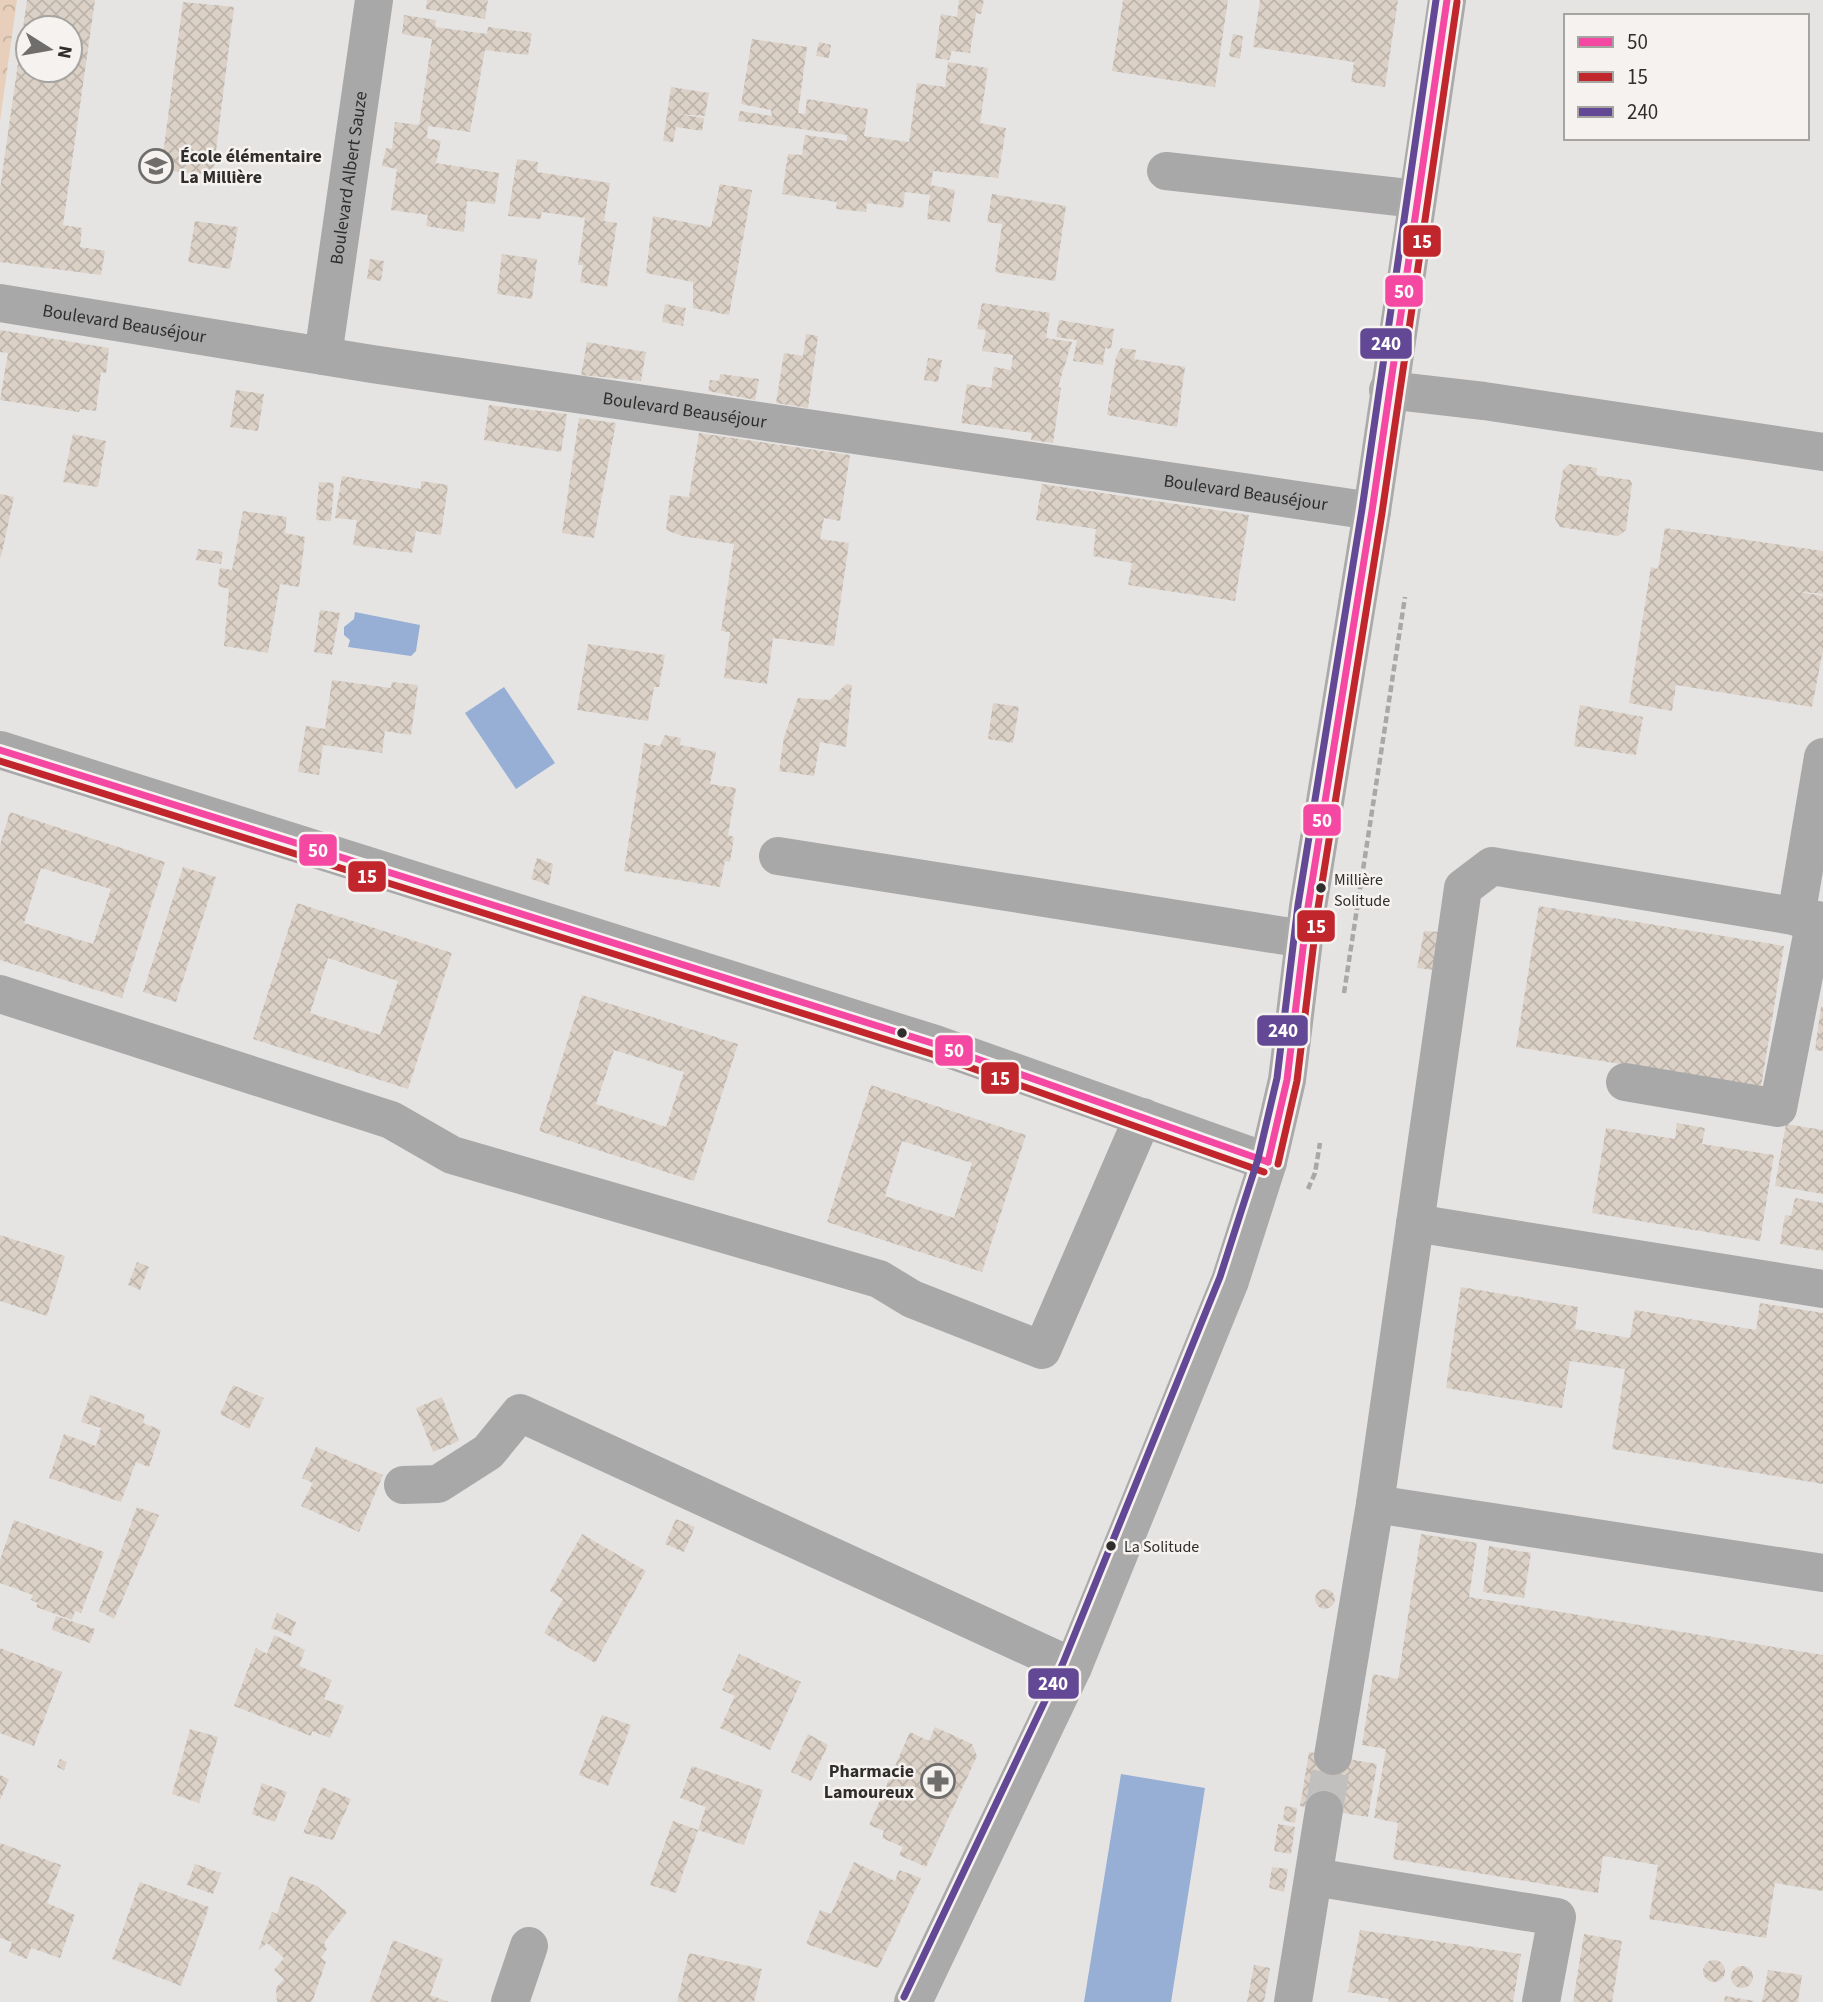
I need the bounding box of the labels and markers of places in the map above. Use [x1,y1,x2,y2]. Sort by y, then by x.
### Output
place label: École élémentaire La Millière [180,144,322,190]
school or university icon: École élémentaire La Millière [137,147,175,185]
place label: Millière Solitude [1334,869,1390,912]
marker: Millière Solitude [1314,881,1328,895]
unlabelled marker [895,1026,909,1040]
place label: La Solitude [1124,1536,1199,1558]
marker: La Solitude [1104,1539,1118,1553]
place label: Pharmacie Lamoureux [824,1759,914,1805]
pharmacy icon: Pharmacie Lamoureux [919,1762,957,1800]

